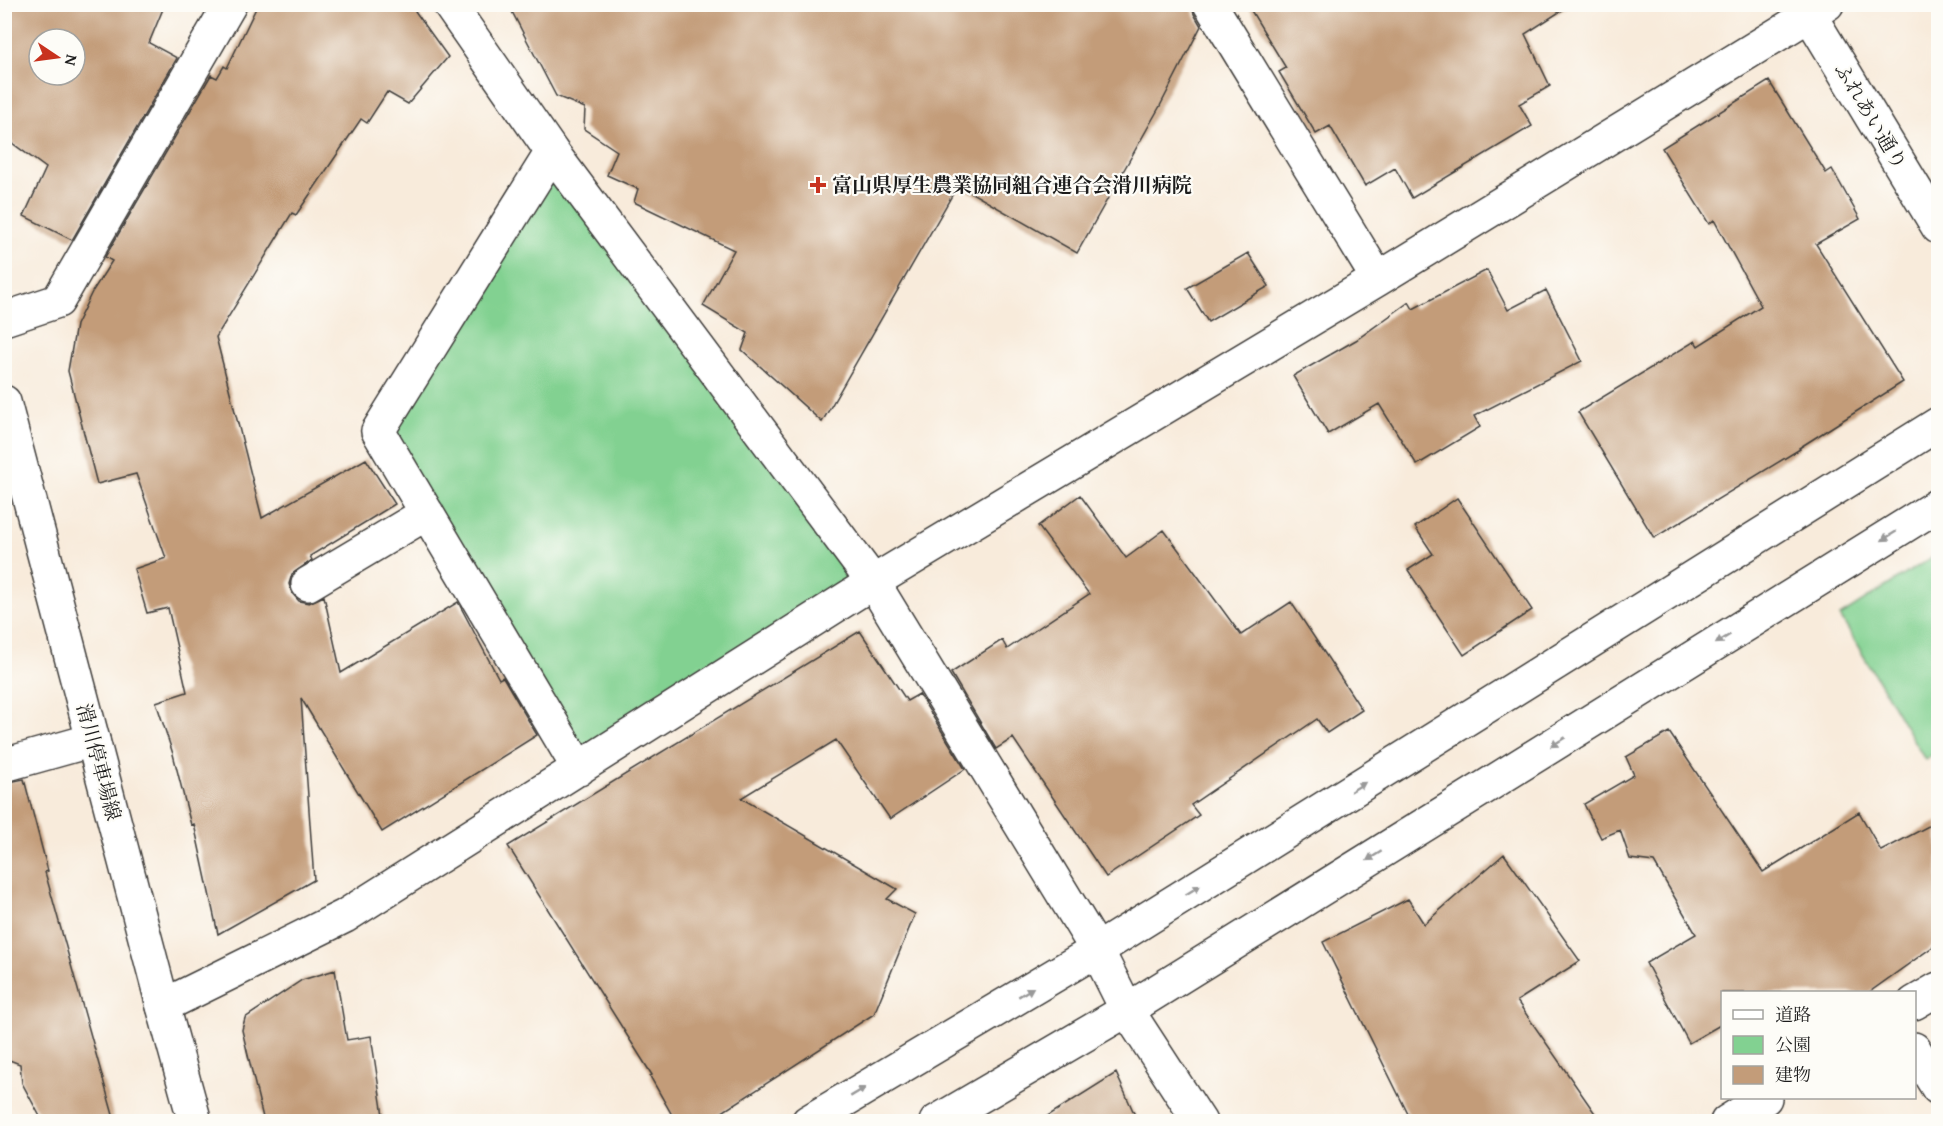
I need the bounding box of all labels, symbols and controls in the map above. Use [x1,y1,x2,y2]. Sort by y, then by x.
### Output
north arrow [27,27,87,87]
text: N [59,52,85,69]
street label: ふれあい通り [1828,57,1915,175]
place label: 富山県厚生農業協同組合連合会滑川病院 [832,170,1192,199]
marker: 富山県厚生農業協同組合連合会滑川病院 [809,176,827,194]
one-way arrow [1881,530,1897,541]
one-way arrow [1715,633,1731,644]
street label: 滑川停車場線 [70,700,129,824]
one-way arrow [1550,736,1566,747]
one-way arrow [1350,782,1366,793]
one-way arrow [1366,850,1382,861]
one-way arrow [1184,885,1201,896]
one-way arrow [1018,987,1035,997]
legend [1721,991,1916,1099]
text: 道路 [1775,1001,1811,1028]
text: 公園 [1775,1031,1811,1058]
text: 建物 [1775,1061,1811,1088]
one-way arrow [850,1087,867,1097]

